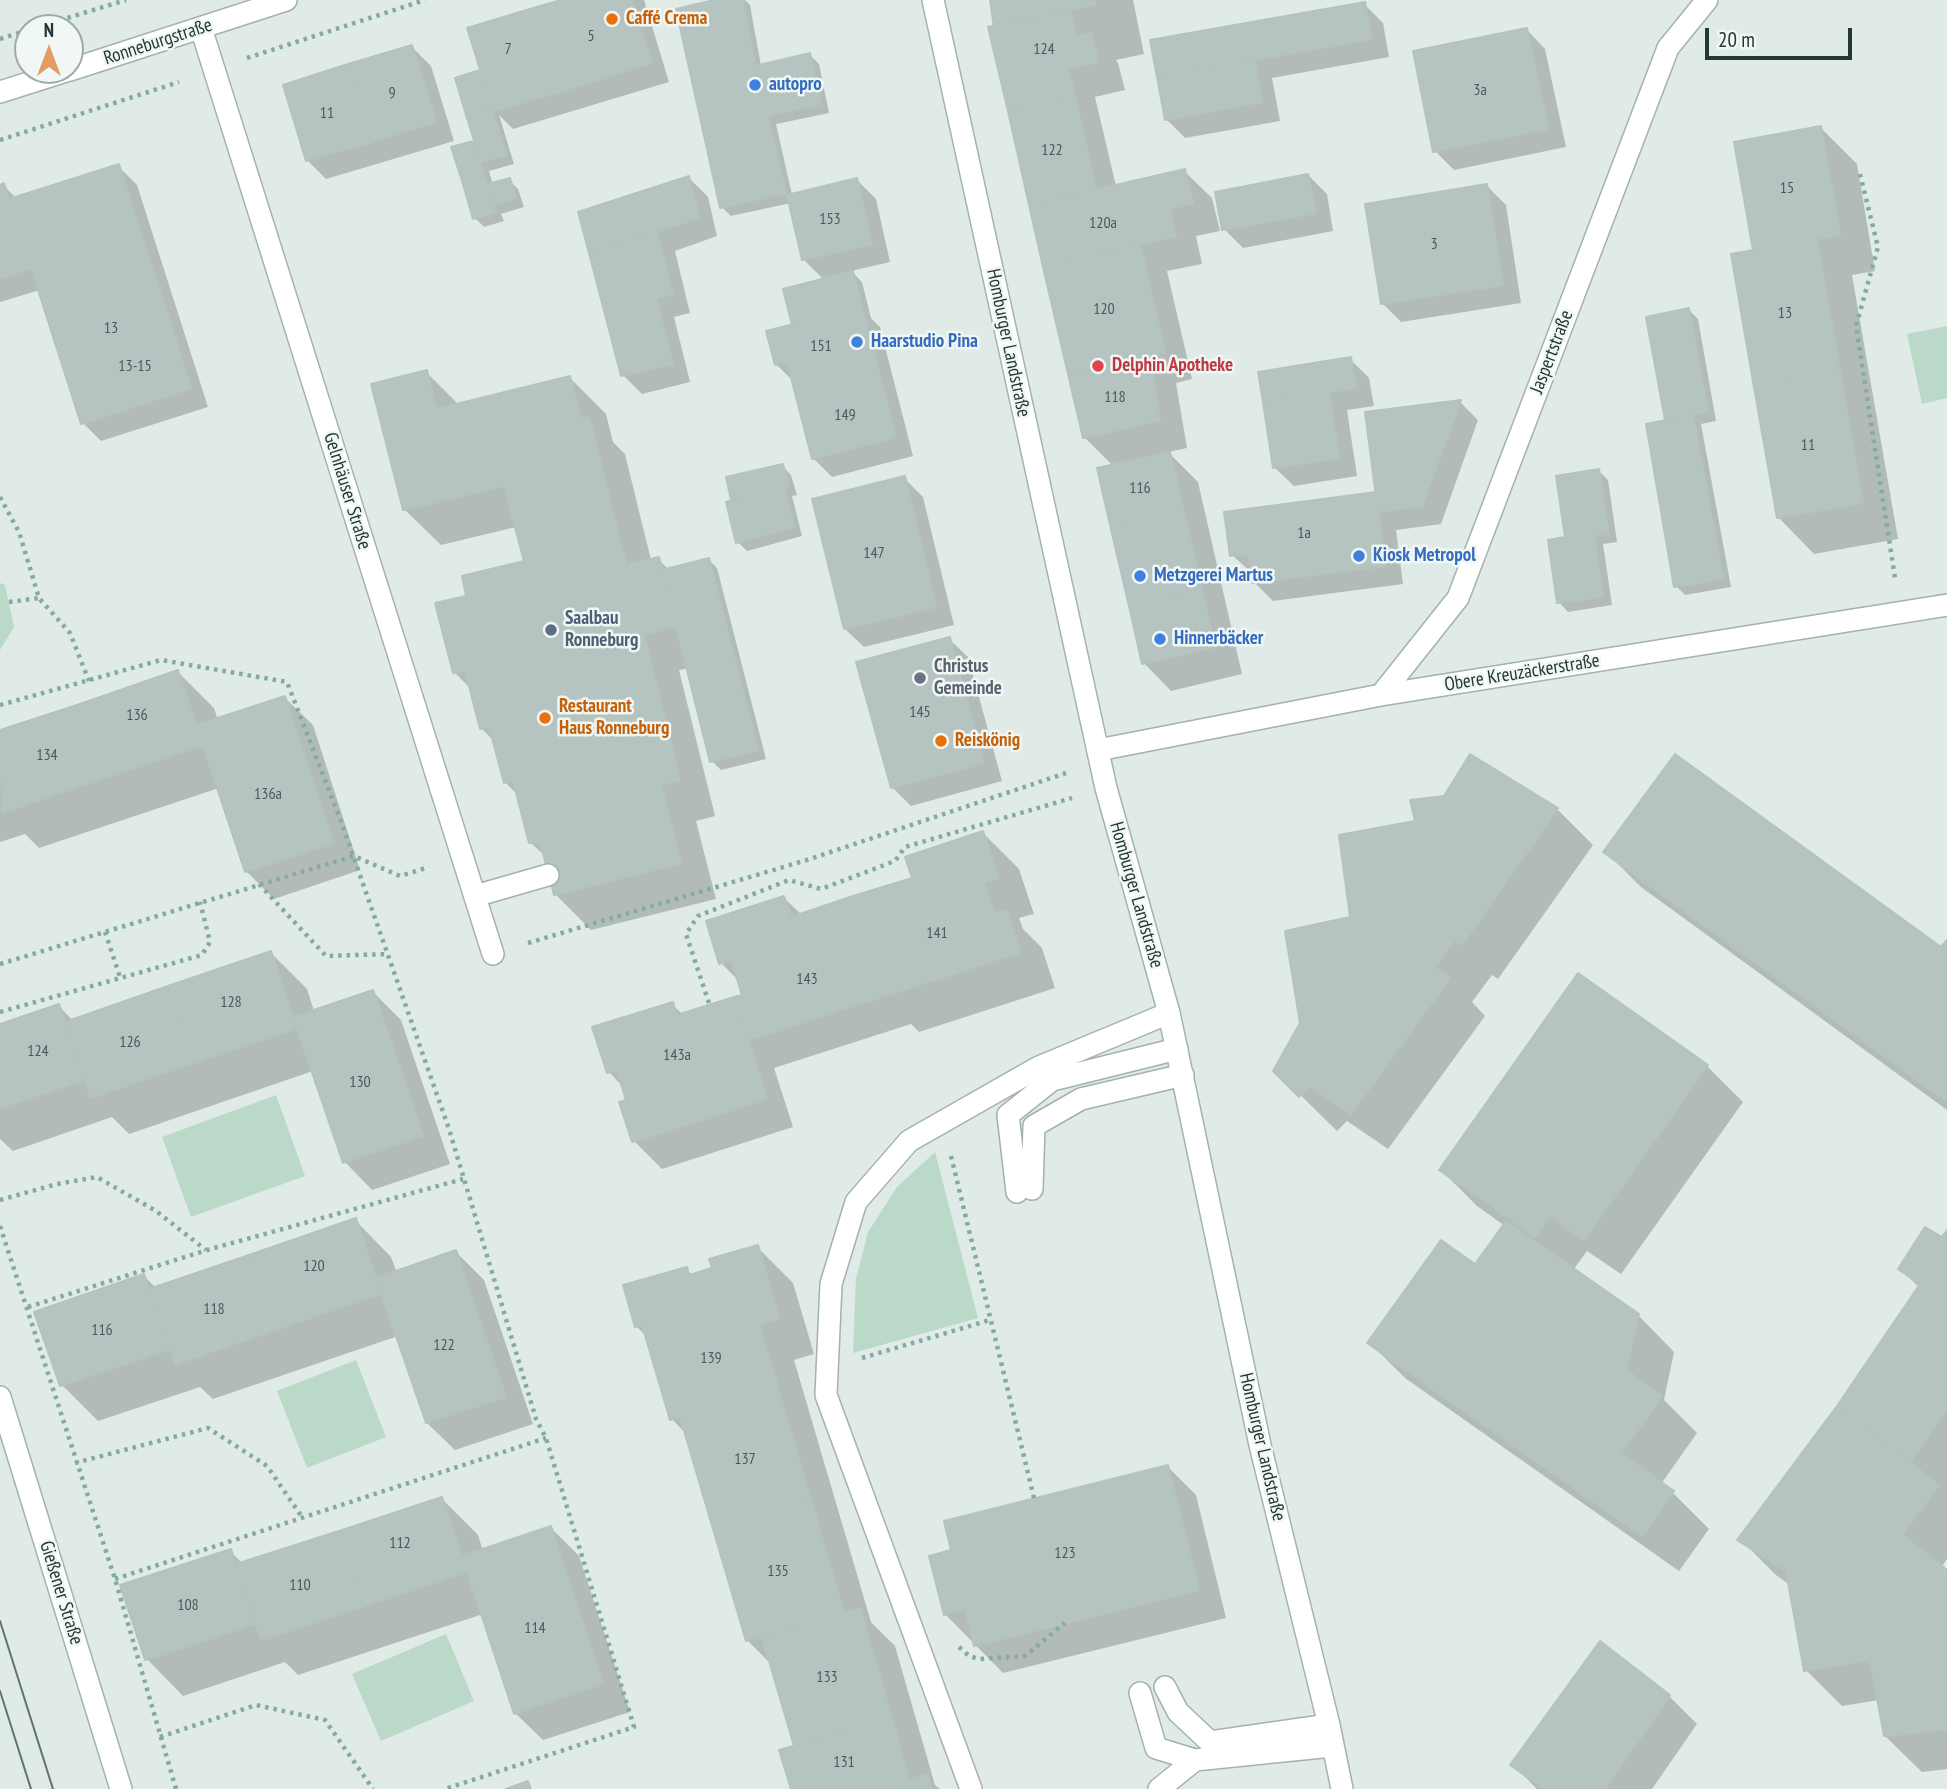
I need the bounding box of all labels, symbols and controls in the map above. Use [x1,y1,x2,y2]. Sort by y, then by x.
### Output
place label: Caffé Crema [626,8,707,30]
marker: Caffé Crema [604,11,620,27]
north arrow [14,14,84,84]
street label: Ronneburgstraße [101,14,215,70]
scale bar [1709,14,1856,58]
text: N [44,18,54,42]
house number: 5 [587,26,595,46]
text: 20 m [1718,26,1755,53]
house number: 7 [504,39,512,59]
house number: 124 [1033,39,1055,59]
place label: autopro [769,74,822,96]
marker: autopro [747,77,763,93]
house number: 3a [1473,80,1487,100]
house number: 9 [388,83,396,103]
house number: 11 [320,103,334,123]
house number: 122 [1041,140,1063,160]
house number: 15 [1780,178,1794,198]
house number: 153 [819,209,841,229]
house number: 120a [1089,213,1117,233]
house number: 3 [1430,234,1438,254]
street label: Homburger Landstraße [981,267,1035,419]
house number: 120 [1093,299,1115,319]
house number: 13 [1778,303,1792,323]
street label: Jaspertstraße [1526,307,1578,397]
house number: 13 [104,318,118,338]
place label: Haarstudio Pina [871,331,978,353]
marker: Haarstudio Pina [849,334,865,350]
house number: 151 [810,336,832,356]
place label: Delphin Apotheke [1112,355,1233,377]
house number: 13-15 [118,356,152,376]
marker: Delphin Apotheke [1090,358,1106,374]
house number: 118 [1104,387,1126,407]
house number: 149 [834,405,856,425]
street label: Gelnhäuser Straße [318,430,376,552]
house number: 11 [1801,435,1815,455]
house number: 116 [1129,478,1151,498]
house number: 1a [1297,523,1311,543]
house number: 147 [863,543,885,563]
place label: Kiosk Metropol [1373,545,1476,567]
marker: Kiosk Metropol [1351,548,1367,564]
place label: Metzgerei Martus [1154,565,1273,587]
marker: Metzgerei Martus [1132,568,1148,584]
place label: Saalbau Ronneburg [565,608,638,652]
marker: Saalbau Ronneburg [543,622,559,638]
place label: Hinnerbäcker [1174,628,1263,650]
marker: Hinnerbäcker [1152,631,1168,647]
street label: Obere Kreuzäckerstraße [1443,649,1601,697]
place label: Christus Gemeinde [934,656,1002,700]
marker: Christus Gemeinde [912,670,928,686]
place label: Restaurant Haus Ronneburg [559,696,669,740]
house number: 145 [909,702,931,722]
house number: 136 [126,705,148,725]
marker: Restaurant Haus Ronneburg [537,710,553,726]
place label: Reiskönig [955,730,1020,752]
marker: Reiskönig [933,733,949,749]
house number: 134 [36,745,58,765]
house number: 136a [254,784,282,804]
street label: Homburger Landstraße [1104,819,1168,971]
house number: 141 [926,923,948,943]
house number: 143 [796,969,818,989]
house number: 128 [220,992,242,1012]
house number: 126 [119,1032,141,1052]
house number: 124 [27,1041,49,1061]
house number: 143a [663,1045,691,1065]
house number: 130 [349,1072,371,1092]
house number: 120 [303,1256,325,1276]
house number: 118 [203,1299,225,1319]
house number: 116 [91,1320,113,1340]
house number: 122 [433,1335,455,1355]
house number: 139 [700,1348,722,1368]
street label: Homburger Landstraße [1234,1371,1290,1523]
house number: 137 [734,1449,756,1469]
house number: 112 [389,1533,411,1553]
street label: Gießener Straße [34,1538,88,1648]
house number: 123 [1054,1543,1076,1563]
house number: 135 [767,1561,789,1581]
house number: 110 [289,1575,311,1595]
house number: 108 [177,1595,199,1615]
house number: 114 [524,1618,546,1638]
house number: 133 [816,1667,838,1687]
house number: 131 [833,1752,855,1772]

